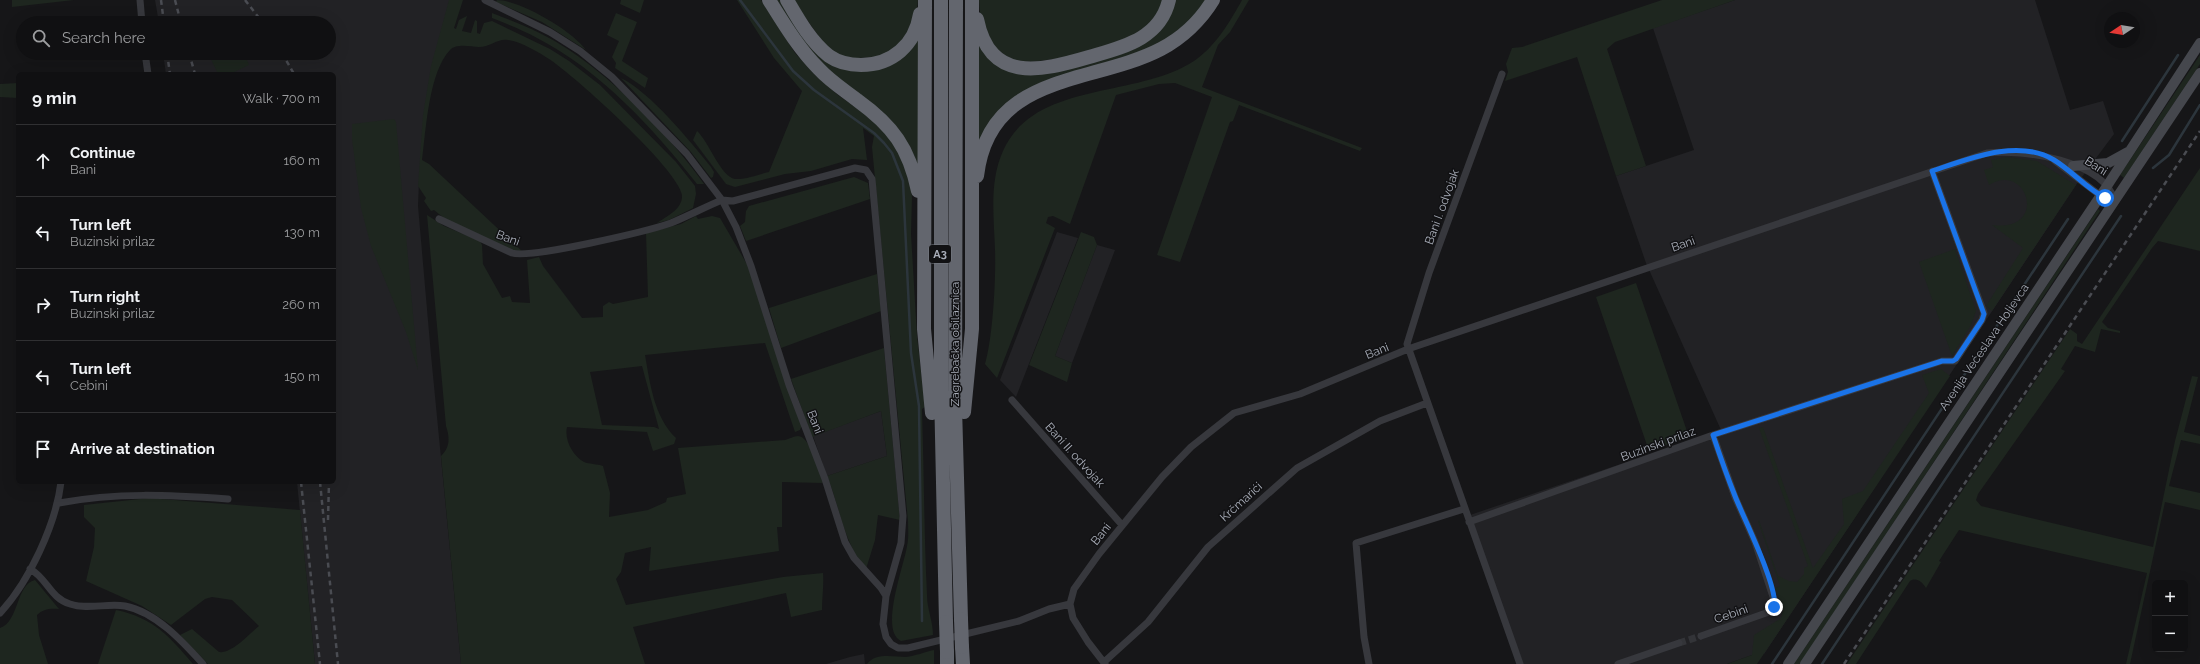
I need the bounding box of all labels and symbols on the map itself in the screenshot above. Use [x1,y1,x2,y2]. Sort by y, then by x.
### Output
north arrow [2104,12,2140,48]
street label: Bani [2082,154,2110,178]
street label: Bani I. odvojak [1422,167,1462,247]
route start [2096,189,2114,207]
street label: Bani [494,227,522,249]
street label: Bani [1669,233,1697,255]
road number: A3 [929,245,951,263]
street label: Avenija Većeslava Holjevca [1936,281,2032,413]
street label: Zagrebačka obilaznica [948,282,962,406]
street label: Bani [1363,340,1391,362]
street label: Bani [804,408,826,436]
street label: Bani II. odvojak [1042,420,1108,491]
street label: Buzinski prilaz [1619,424,1697,464]
street label: Krčmarići [1217,479,1265,525]
street label: Bani [1088,520,1114,548]
route end [1765,598,1783,616]
street label: Cebini [1712,602,1750,626]

